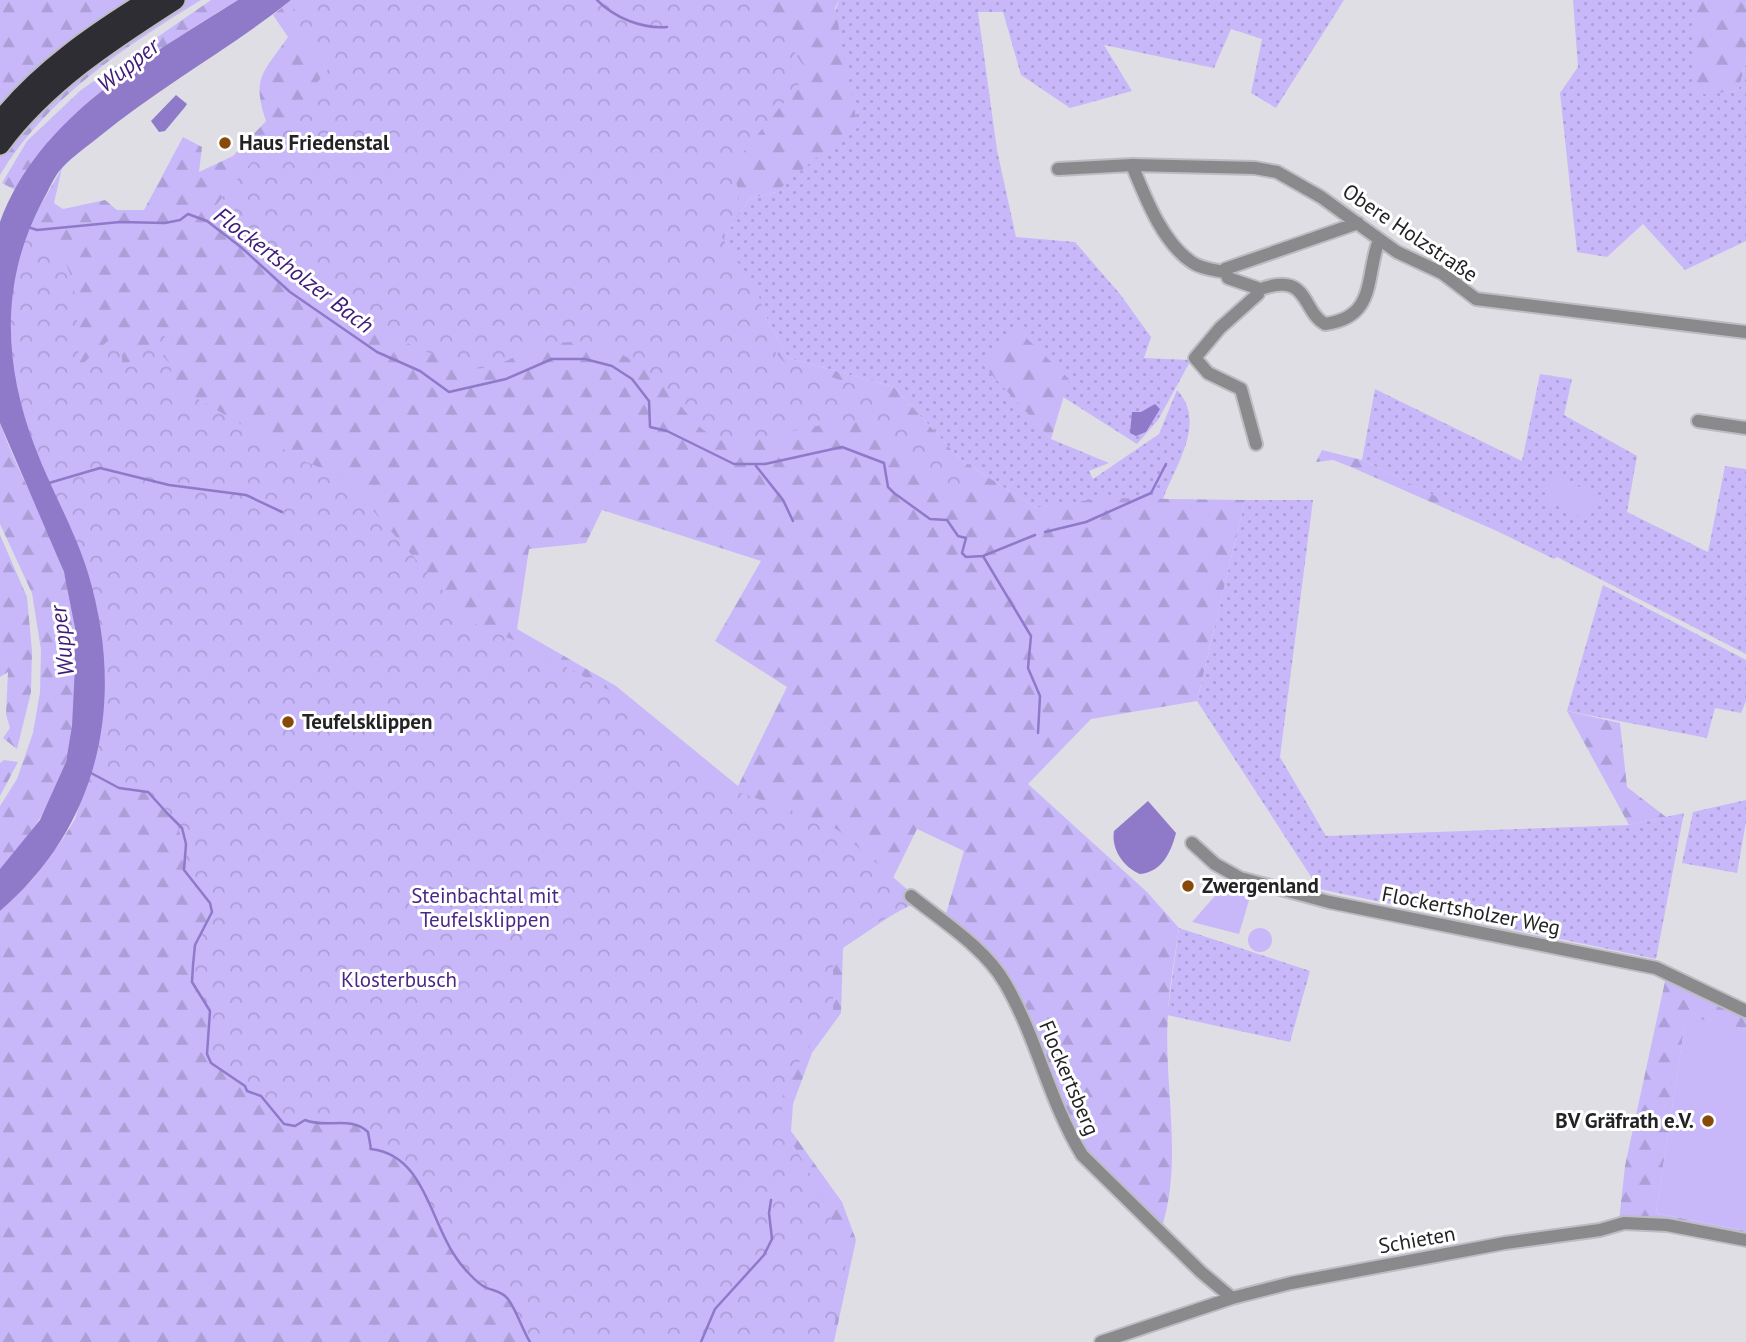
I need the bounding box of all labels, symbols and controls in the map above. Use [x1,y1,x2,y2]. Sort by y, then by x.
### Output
water label: Wupper [91,30,166,98]
place label: Haus Friedenstal [239,129,390,156]
marker: Haus Friedenstal [217,135,233,151]
street label: Obere Holzstraße [1338,177,1483,288]
water label: Flockertsholzer Bach [209,200,380,339]
water label: Wupper [43,603,80,678]
place label: Teufelsklippen [302,708,432,735]
marker: Teufelsklippen [280,714,296,730]
place label: Zwergenland [1202,872,1319,899]
marker: Zwergenland [1180,878,1196,894]
street label: Flockertsholzer Weg [1380,880,1563,941]
park label: Steinbachtal mit Teufelsklippen [411,882,559,933]
park label: Klosterbusch [341,966,457,993]
street label: Flockertsberg [1033,1016,1106,1139]
place label: BV Gräfrath e.V. [1555,1107,1694,1134]
marker: BV Gräfrath e.V. [1700,1113,1716,1129]
street label: Schieten [1376,1219,1457,1260]

